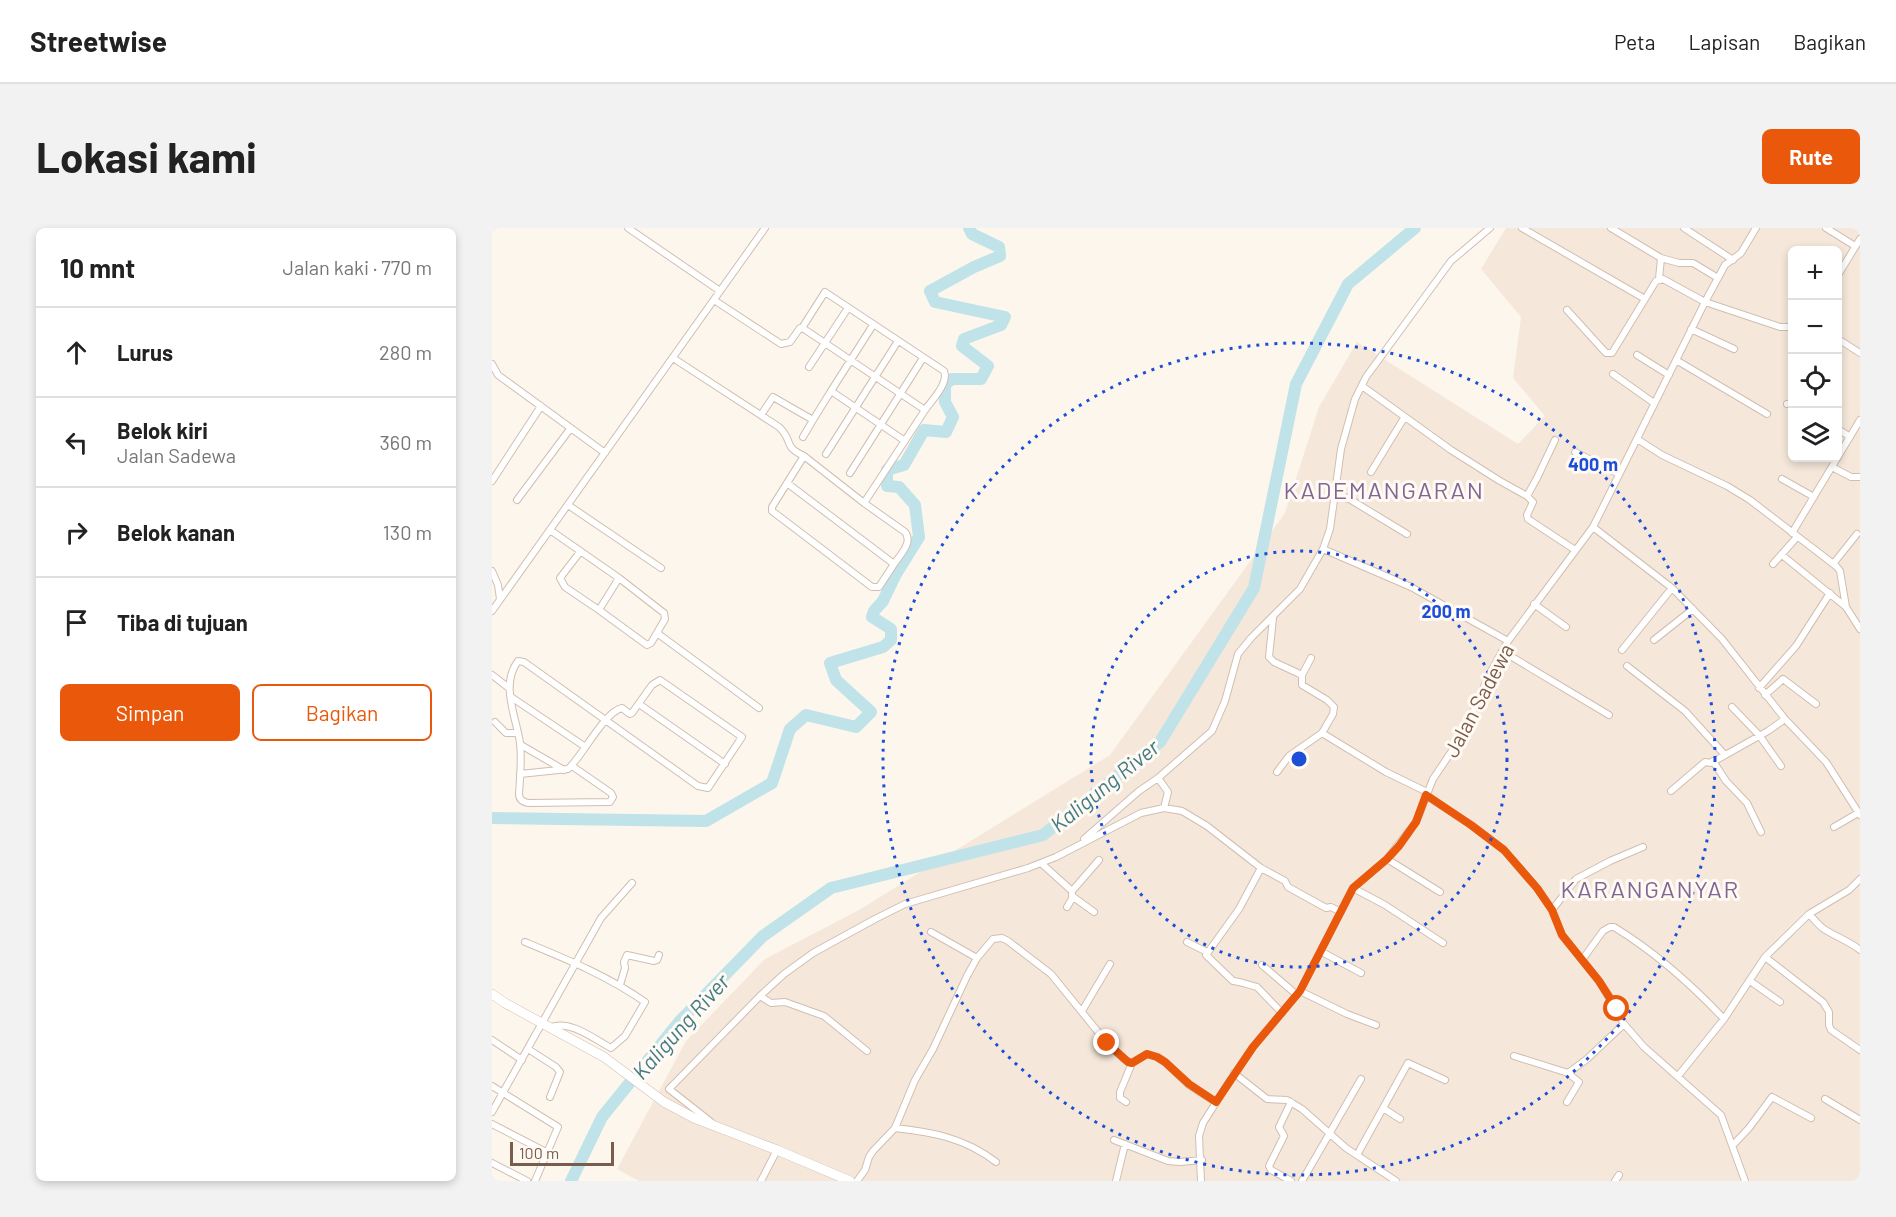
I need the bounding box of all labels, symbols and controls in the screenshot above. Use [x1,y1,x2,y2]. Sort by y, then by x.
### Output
text: Streetwise [30,24,167,58]
text: Peta [1614,29,1655,54]
text: Lapisan [1688,29,1760,54]
text: Bagikan [1793,29,1866,54]
button: Rute [1762,129,1860,184]
text: Lokasi kami [36,131,257,181]
map controls [1788,246,1842,462]
button: + [1788,246,1842,300]
text: 10 mnt [60,252,135,283]
text: Jalan kaki · 770 m [283,255,432,279]
button: − [1788,300,1842,354]
icon: ahead [60,336,93,369]
text: Lurus [117,339,173,365]
text: 280 m [379,340,432,364]
button: locate [1788,354,1842,408]
button: layers [1788,408,1842,462]
text: Belok kiri [117,417,208,443]
icon: left [60,426,93,459]
text: 360 m [380,430,432,454]
text: Jalan Sadewa [117,443,236,467]
text: 400 m [1568,453,1618,475]
district label: KADEMANGARAN [1284,475,1484,504]
icon: right [60,516,93,549]
text: Belok kanan [117,519,235,545]
text: 130 m [383,520,432,544]
text: 200 m [1421,600,1471,622]
icon: arrive [60,606,93,639]
text: Tiba di tujuan [117,609,248,635]
street label: Jalan Sadewa [1438,639,1518,761]
button: Simpan [60,684,240,741]
button: Bagikan [252,684,432,741]
water label: Kaligung River [1044,733,1165,837]
centre of rings [1289,749,1309,769]
district label: KARANGANYAR [1560,874,1740,903]
water label: Kaligung River [626,967,735,1084]
route start [1603,995,1629,1021]
route end [1093,1029,1119,1055]
scale bar [510,1139,614,1166]
text: 100 m [519,1143,559,1162]

